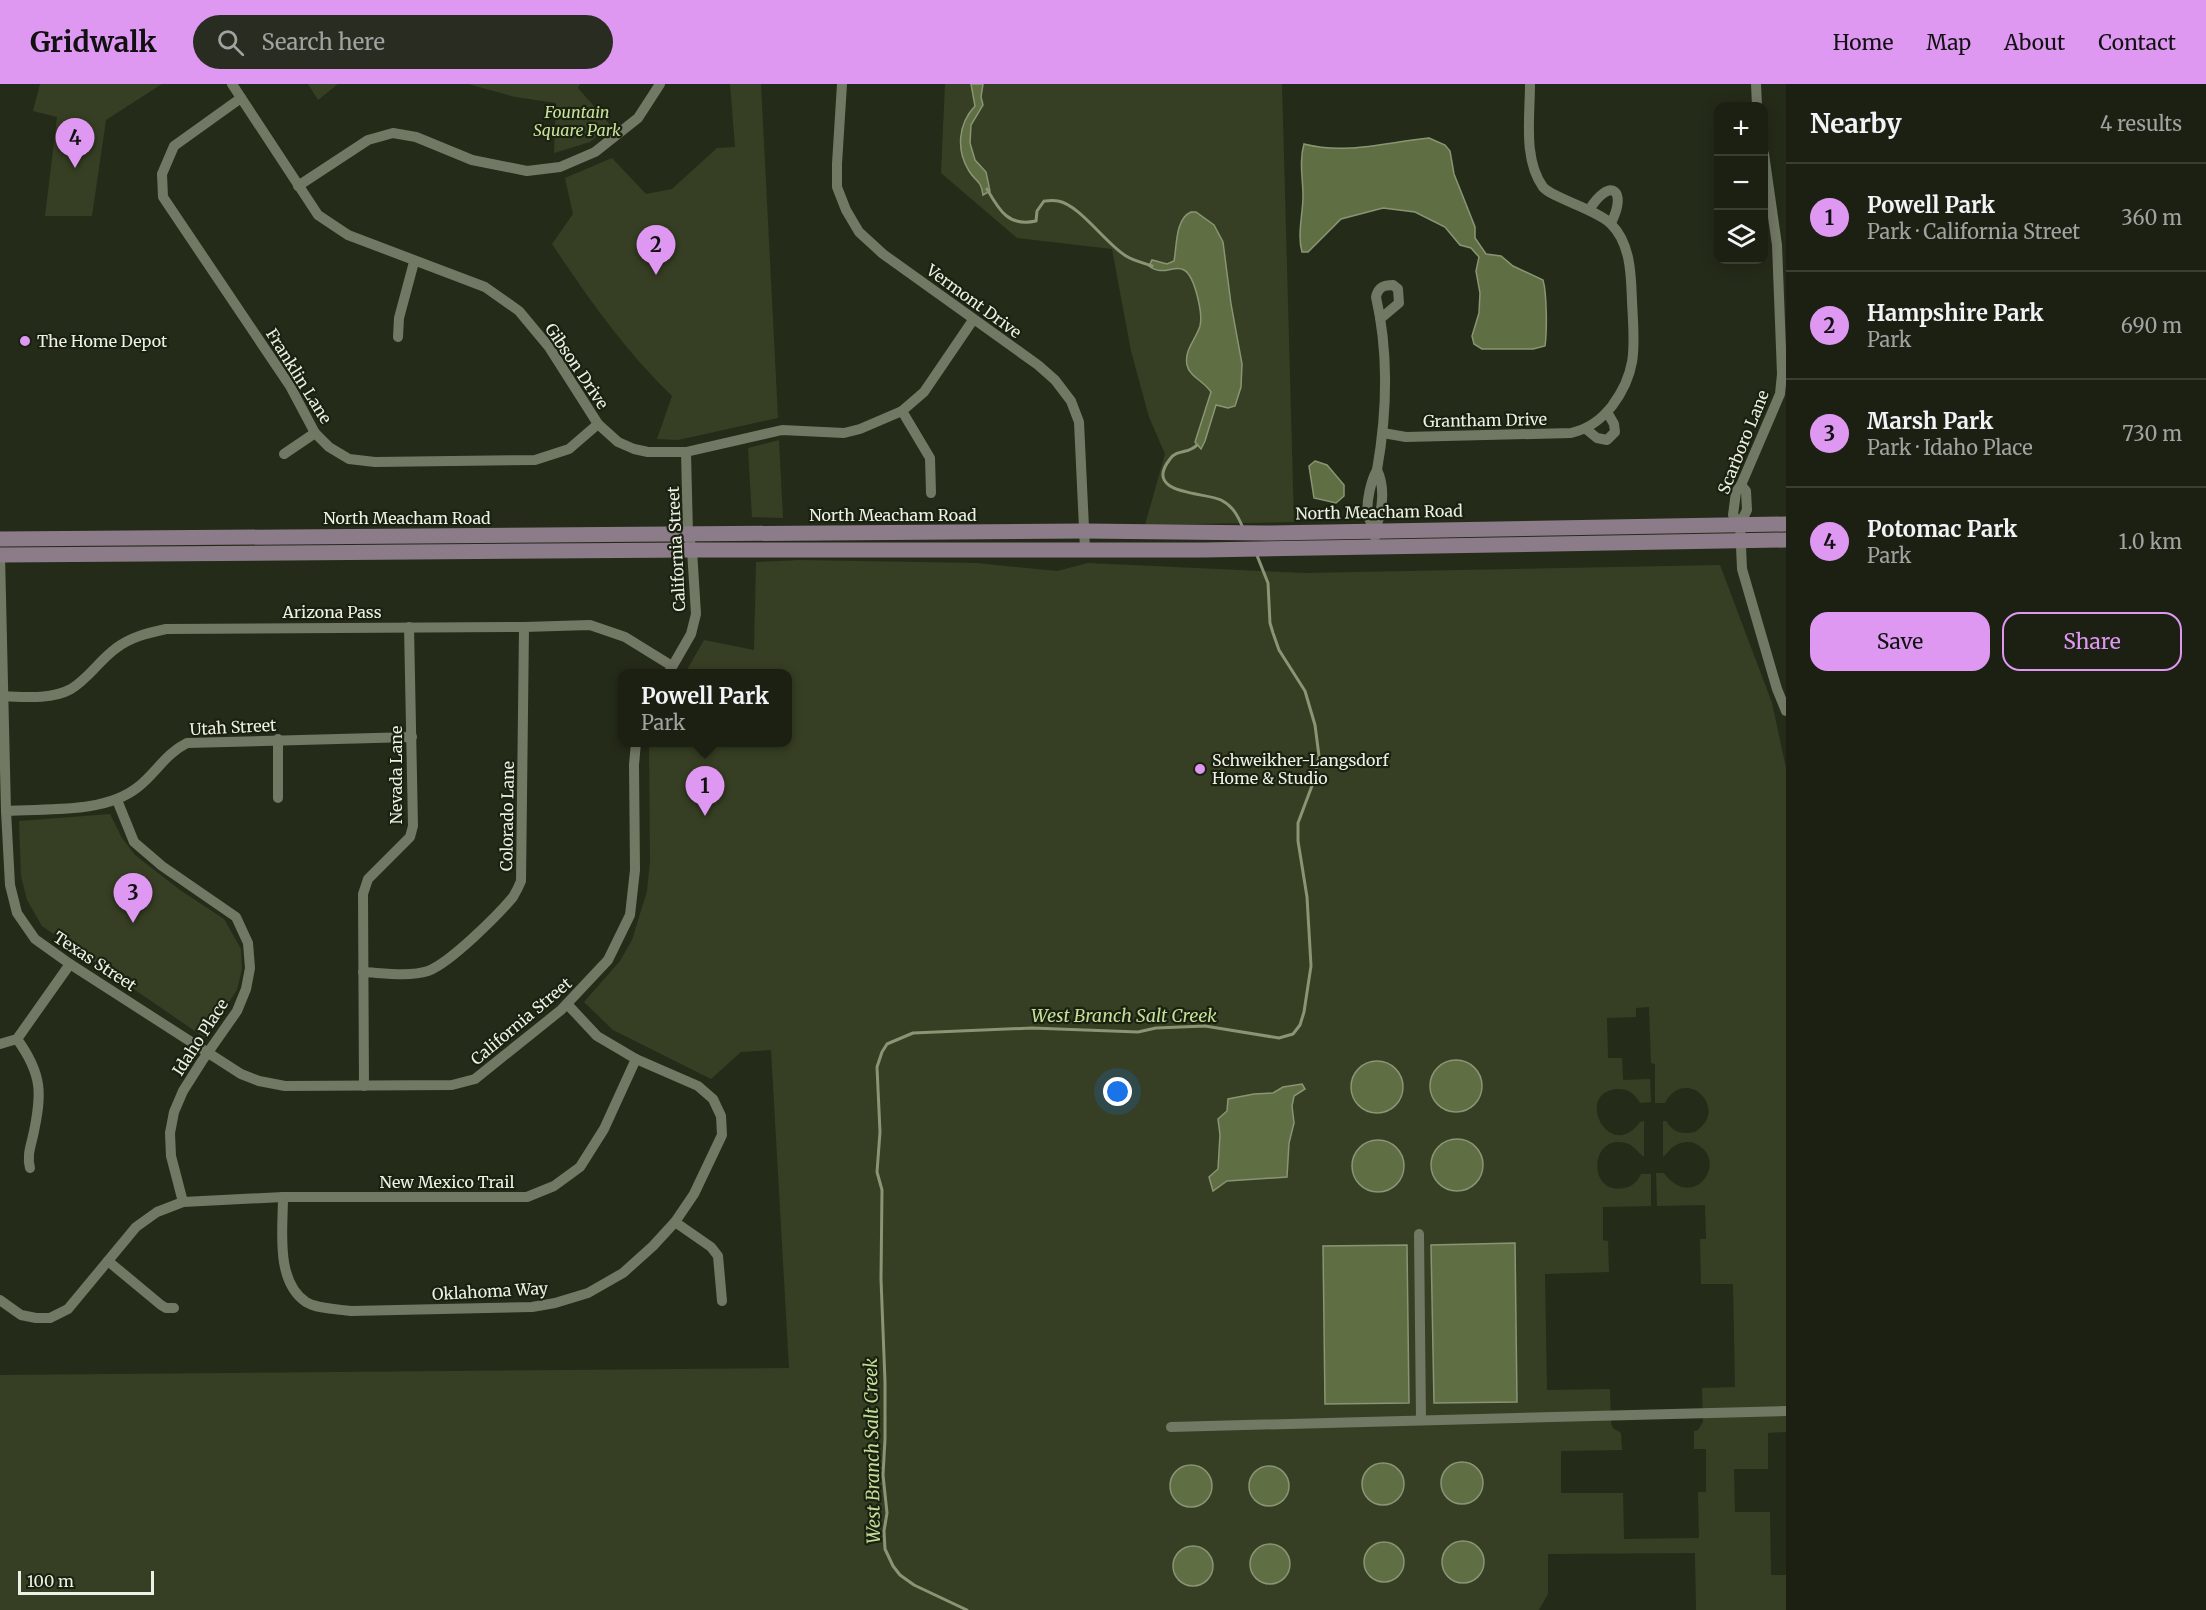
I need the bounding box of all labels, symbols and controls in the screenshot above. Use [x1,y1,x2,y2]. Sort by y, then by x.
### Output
search box [193,15,613,69]
text: Gridwalk [30,24,157,60]
icon: search [214,26,247,59]
text: Search here [262,28,385,56]
text: Home [1833,29,1893,56]
text: Map [1926,29,1971,56]
text: About [2004,29,2065,56]
text: Contact [2098,29,2176,56]
park label: Fountain Square Park [533,102,621,140]
map controls [1714,102,1768,264]
button: + [1714,102,1768,156]
text: Nearby [1810,107,1902,140]
text: 4 results [2100,111,2182,136]
pin: 4 [56,118,94,168]
button: − [1714,156,1768,210]
text: Powell Park [1867,191,1995,219]
text: 1 [1825,205,1834,230]
text: 360 m [2121,205,2182,230]
button: layers [1714,210,1768,264]
text: Park · California Street [1867,219,2080,244]
pin: 2 [636,226,676,275]
street label: Vermont Drive [922,259,1025,342]
text: Hampshire Park [1867,299,2044,327]
text: 2 [1824,313,1835,338]
text: 690 m [2121,313,2182,338]
street label: Gibson Drive [541,319,613,413]
street label: Franklin Lane [262,325,336,427]
text: Park [1867,327,1911,352]
place label: The Home Depot [37,331,168,351]
marker: The Home Depot [18,334,32,348]
street label: Scarboro Lane [1713,387,1773,497]
text: Marsh Park [1867,407,1993,435]
street label: Grantham Drive [1423,409,1547,431]
text: 3 [1824,421,1835,446]
text: 730 m [2122,421,2182,446]
text: Park · Idaho Place [1867,435,2033,460]
street label: California Street [663,485,689,612]
street label: North Meacham Road [1295,501,1463,523]
street label: North Meacham Road [809,505,977,525]
street label: North Meacham Road [323,508,491,528]
text: Potomac Park [1867,515,2017,543]
text: 4 [1823,529,1836,554]
text: 1.0 km [2118,529,2182,554]
text: Park [1867,543,1911,568]
street label: Arizona Pass [281,602,382,622]
button: Save [1810,612,1990,671]
button: Share [2002,612,2182,671]
popup [618,669,792,747]
text: Powell Park [641,682,769,710]
text: Park [641,710,685,735]
street label: Utah Street [189,715,278,739]
street label: Nevada Lane [386,726,406,824]
place label: Schweikher-Langsdorf Home & Studio [1212,750,1389,788]
street label: Colorado Lane [496,761,518,871]
marker: Schweikher-Langsdorf Home & Studio [1193,762,1207,776]
pin: 1 [686,766,724,816]
pin: 3 [114,874,152,923]
street label: Texas Street [50,927,141,996]
street label: California Street [466,973,576,1069]
street label: Idaho Place [168,995,232,1079]
water label: West Branch Salt Creek [1031,1004,1217,1027]
your location [1103,1077,1132,1106]
street label: New Mexico Trail [380,1172,514,1192]
street label: Oklahoma Way [431,1278,549,1304]
water label: West Branch Salt Creek [859,1358,885,1544]
scale bar [18,1568,154,1596]
text: 100 m [27,1571,74,1591]

